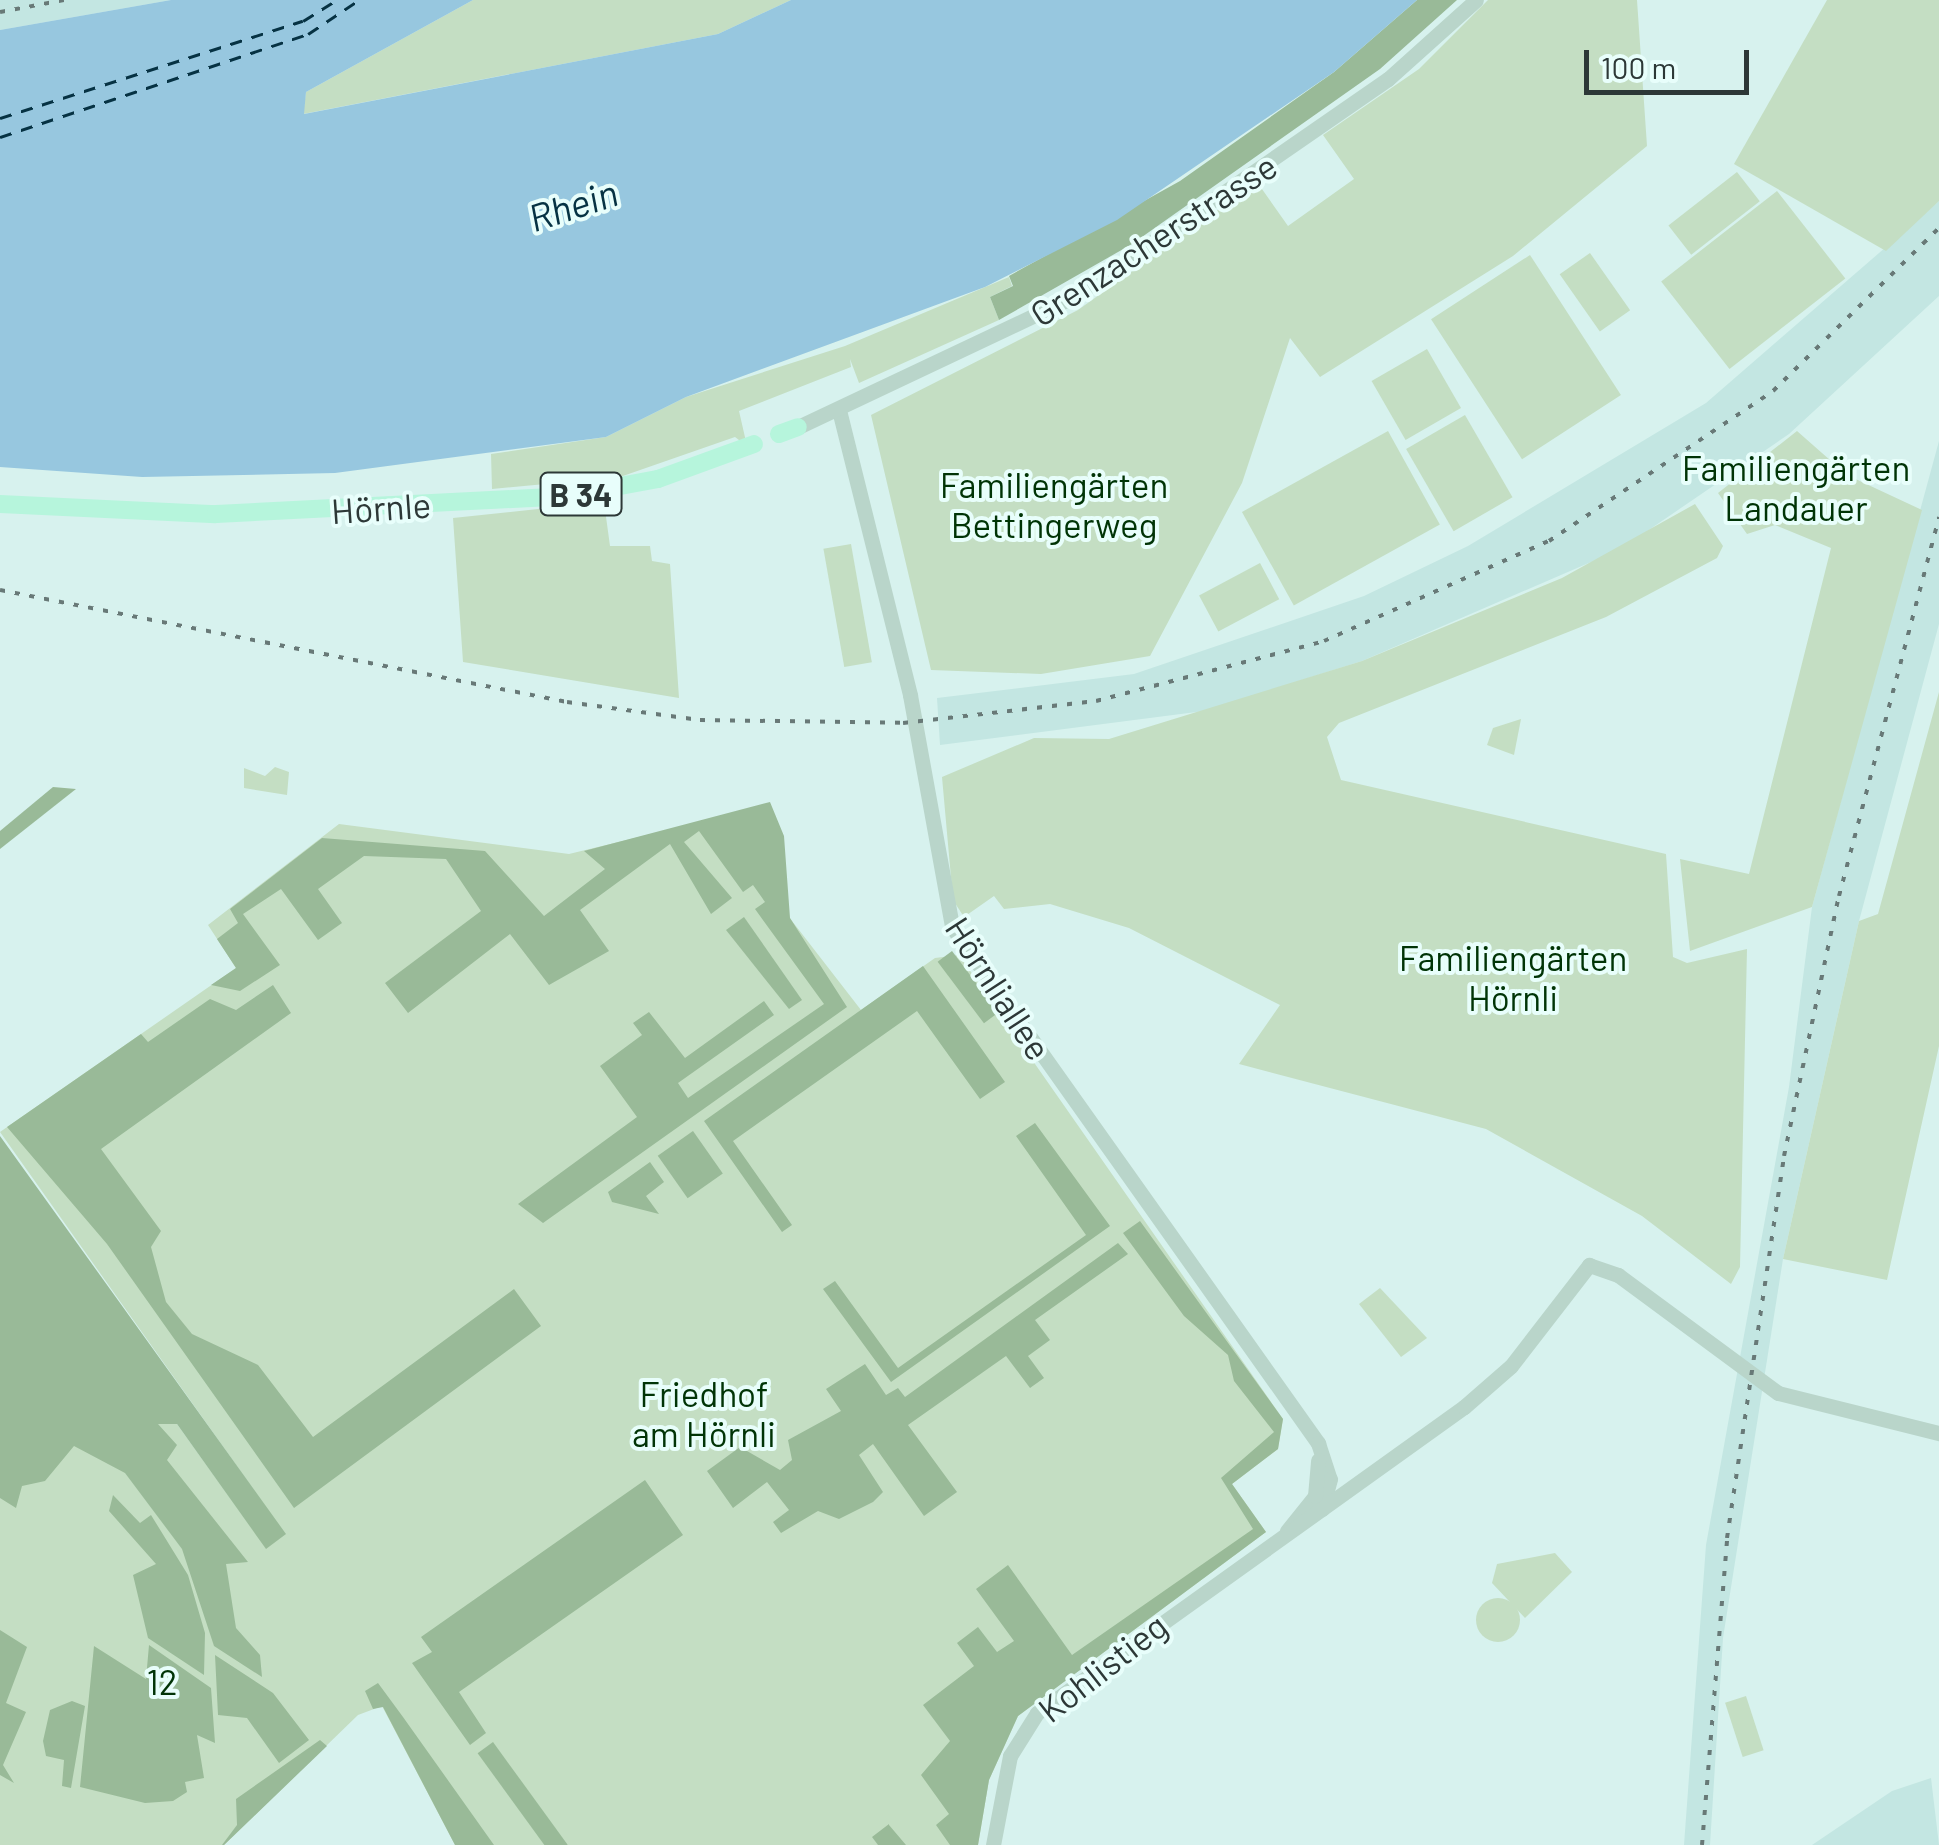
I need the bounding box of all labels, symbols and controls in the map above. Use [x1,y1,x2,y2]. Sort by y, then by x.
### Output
scale bar [1589,30,1754,92]
text: 100 m [1601,49,1676,85]
street label: Grenzacherstrasse [1022,144,1284,334]
water label: Rhein [523,169,623,241]
park label: Familiengärten Landauer [1682,446,1910,528]
park label: Familiengärten Bettingerweg [940,463,1168,545]
road number: B 34 [538,467,624,521]
street label: Hörnle [330,483,432,531]
street label: Hörnliallee [937,909,1061,1067]
park label: Familiengärten Hörnli [1399,936,1627,1018]
park label: Friedhof am Hörnli [632,1372,776,1454]
street label: Kohlistieg [1029,1604,1175,1730]
park label: 12 [146,1660,178,1702]

